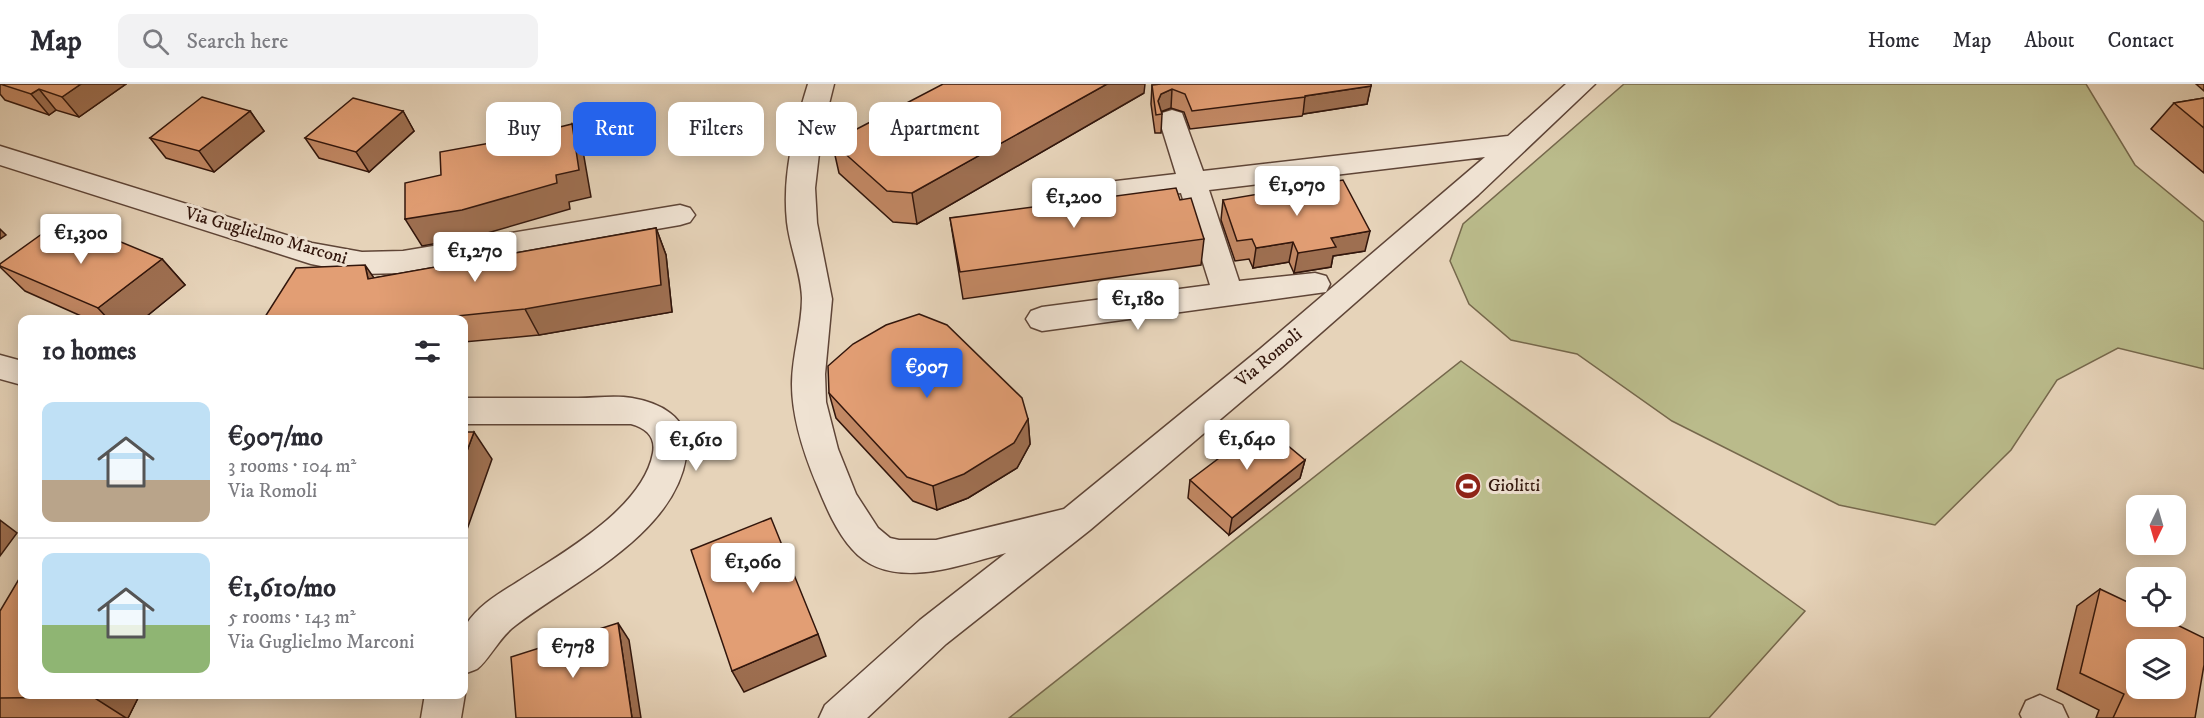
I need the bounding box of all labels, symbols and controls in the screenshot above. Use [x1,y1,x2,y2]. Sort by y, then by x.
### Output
search box [118,14,538,68]
text: Map [30,24,82,59]
icon: search [139,25,172,58]
text: Search here [187,28,288,55]
text: Home [1868,28,1920,54]
text: Map [1953,28,1991,54]
text: About [2024,28,2075,54]
text: Contact [2108,28,2174,54]
chip: Buy [486,102,561,156]
chip: Rent [573,102,656,156]
chip: Filters [668,102,764,156]
chip: New [776,102,857,156]
chip: Apartment [869,102,1001,156]
pin: €1,070 [1248,166,1346,217]
text: €1,070 [1269,173,1325,198]
pin: €1,200 [1025,178,1123,229]
text: €1,200 [1046,185,1102,210]
street label: Via Guglielmo Marconi [181,202,350,270]
pin: €1,300 [32,214,130,265]
text: €1,300 [54,221,108,246]
pin: €1,270 [426,232,524,283]
text: €1,270 [447,239,503,264]
pin: €1,180 [1089,280,1187,331]
text: €1,180 [1112,287,1164,312]
street label: Via Romoli [1230,324,1307,393]
text: 10 homes [42,335,136,368]
icon: filters [411,335,444,368]
pin: €907 [891,348,963,399]
text: €907 [906,355,949,380]
pin: €1,640 [1198,420,1296,471]
text: €907/mo [228,421,323,454]
pin: €1,610 [647,421,745,472]
icon: home [90,426,162,498]
text: €1,640 [1218,427,1276,452]
text: €1,610 [670,428,722,453]
text: 3 rooms · 104 m² [228,454,356,479]
sports icon: Giolitti [1453,471,1483,501]
place label: Giolitti [1488,475,1540,497]
text: Via Romoli [228,479,317,504]
north arrow [2126,495,2186,555]
map controls [2126,495,2186,699]
pin: €1,060 [704,543,802,594]
text: €1,060 [725,550,781,575]
button: locate [2126,567,2186,627]
text: €1,610/mo [228,572,336,605]
icon: home [90,577,162,649]
text: 5 rooms · 143 m² [228,605,356,630]
pin: €778 [537,628,609,679]
text: Via Guglielmo Marconi [228,630,414,655]
text: €778 [552,635,594,660]
button: layers [2126,639,2186,699]

